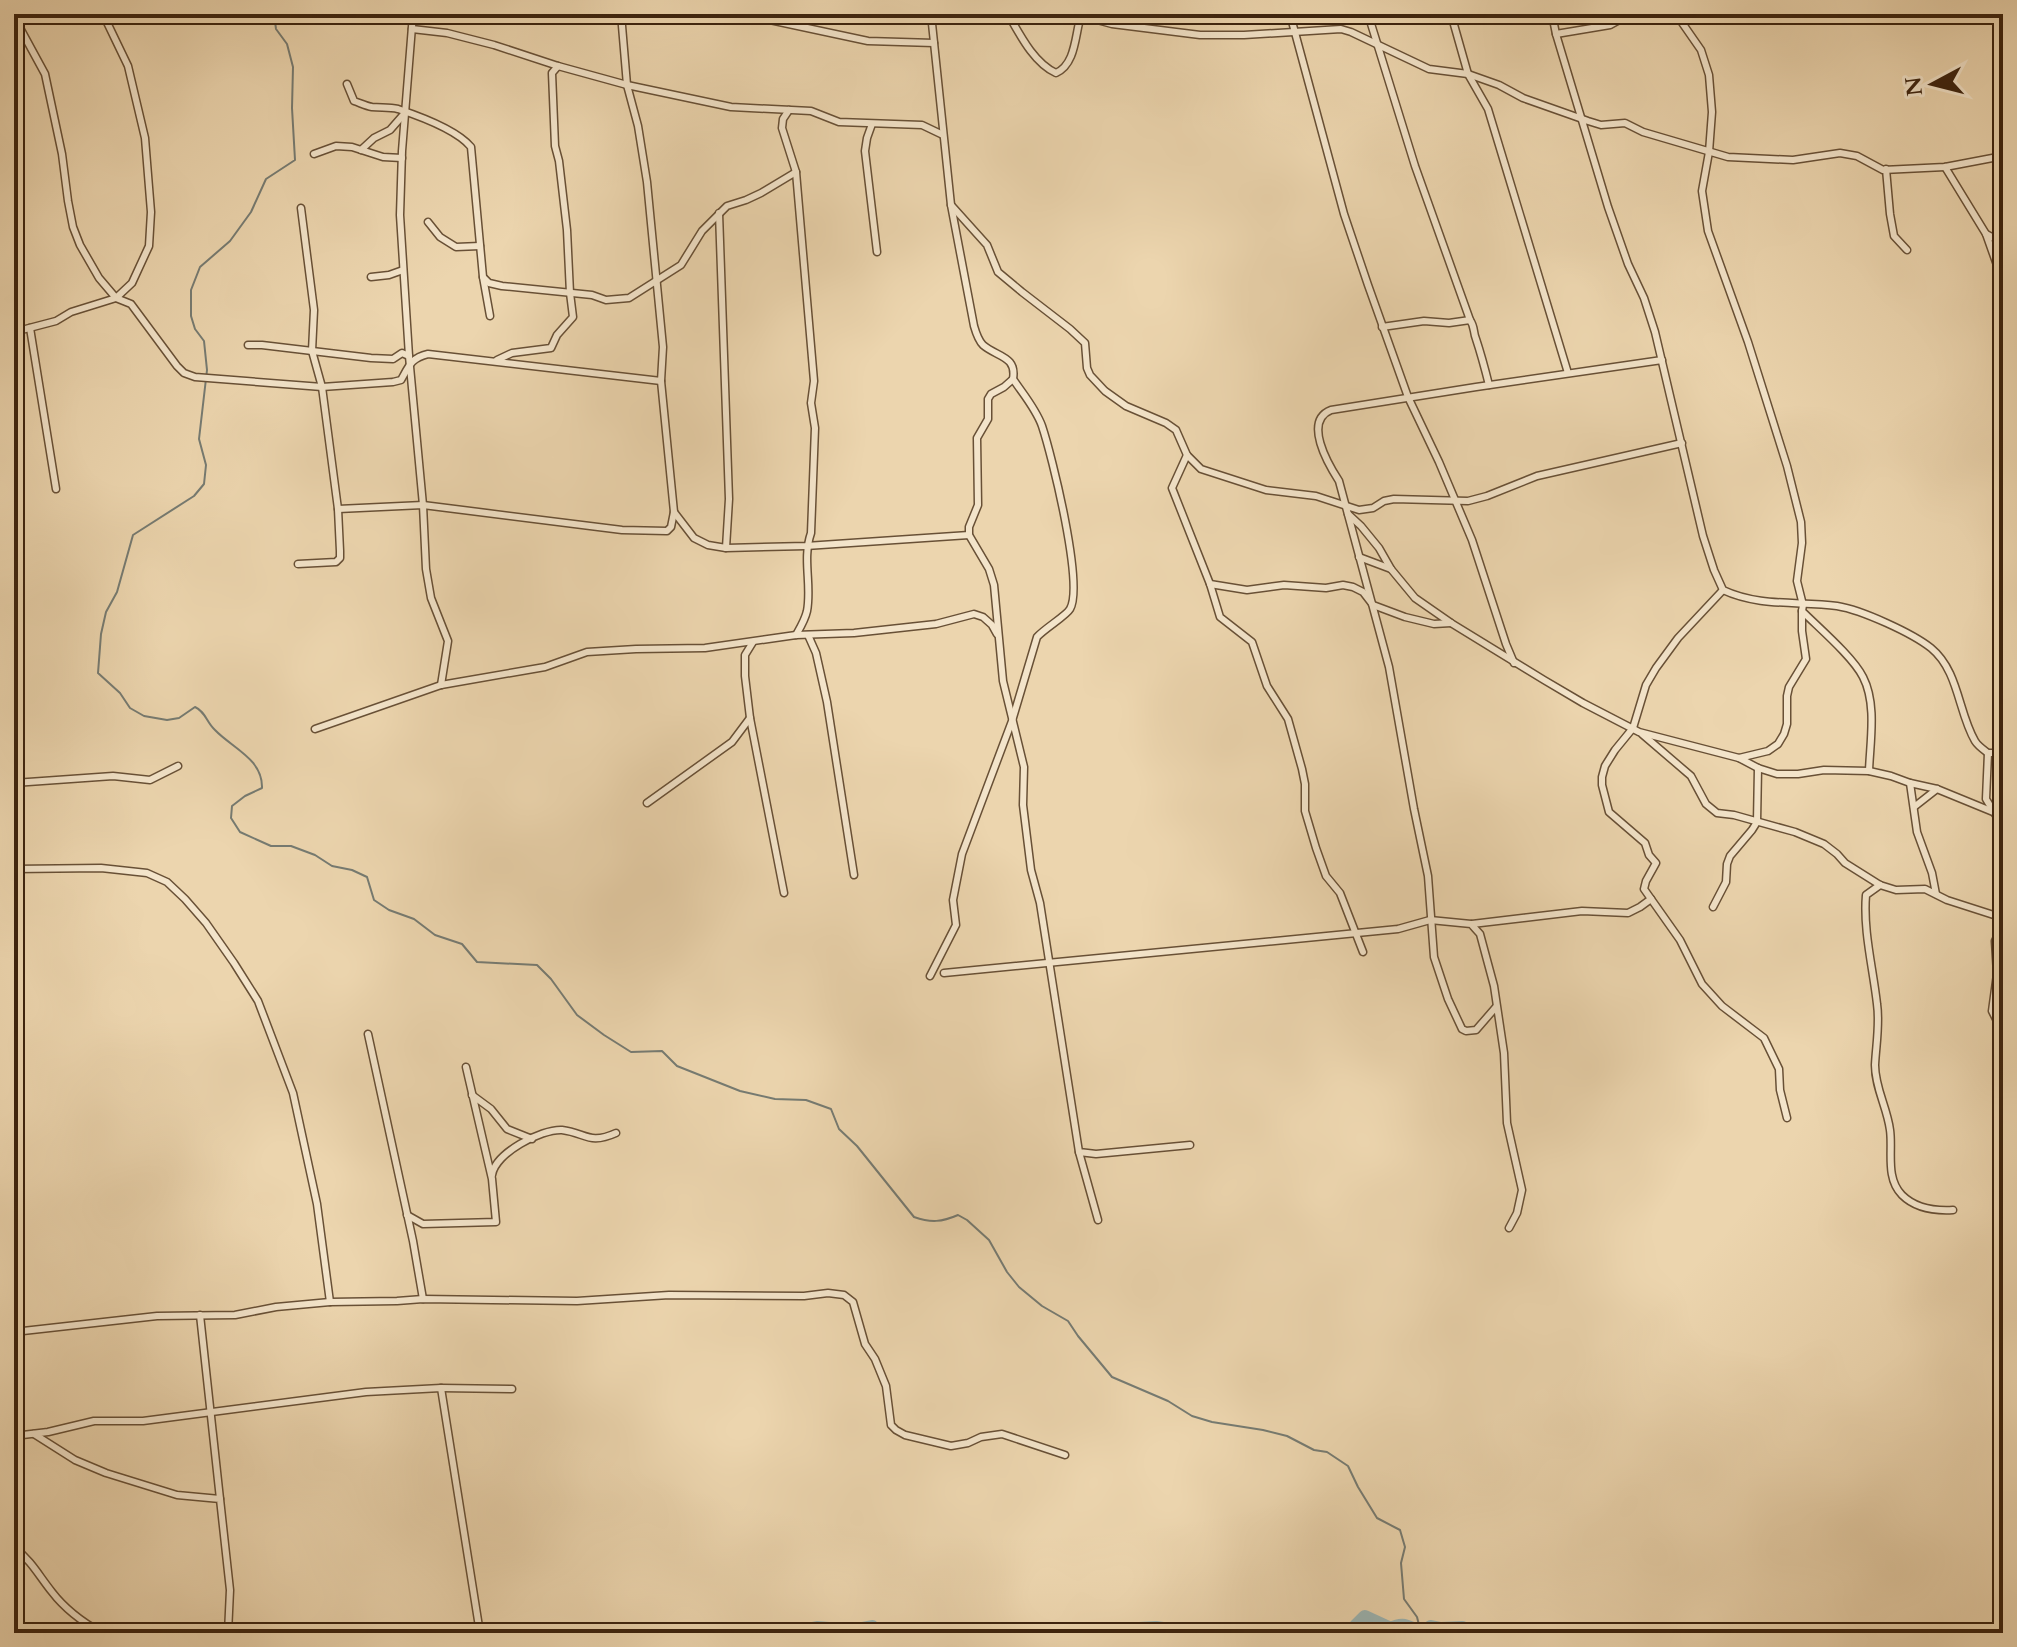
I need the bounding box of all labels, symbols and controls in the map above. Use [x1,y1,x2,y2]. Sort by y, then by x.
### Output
north arrow [1893,44,1973,124]
text: N [1898,75,1930,98]

